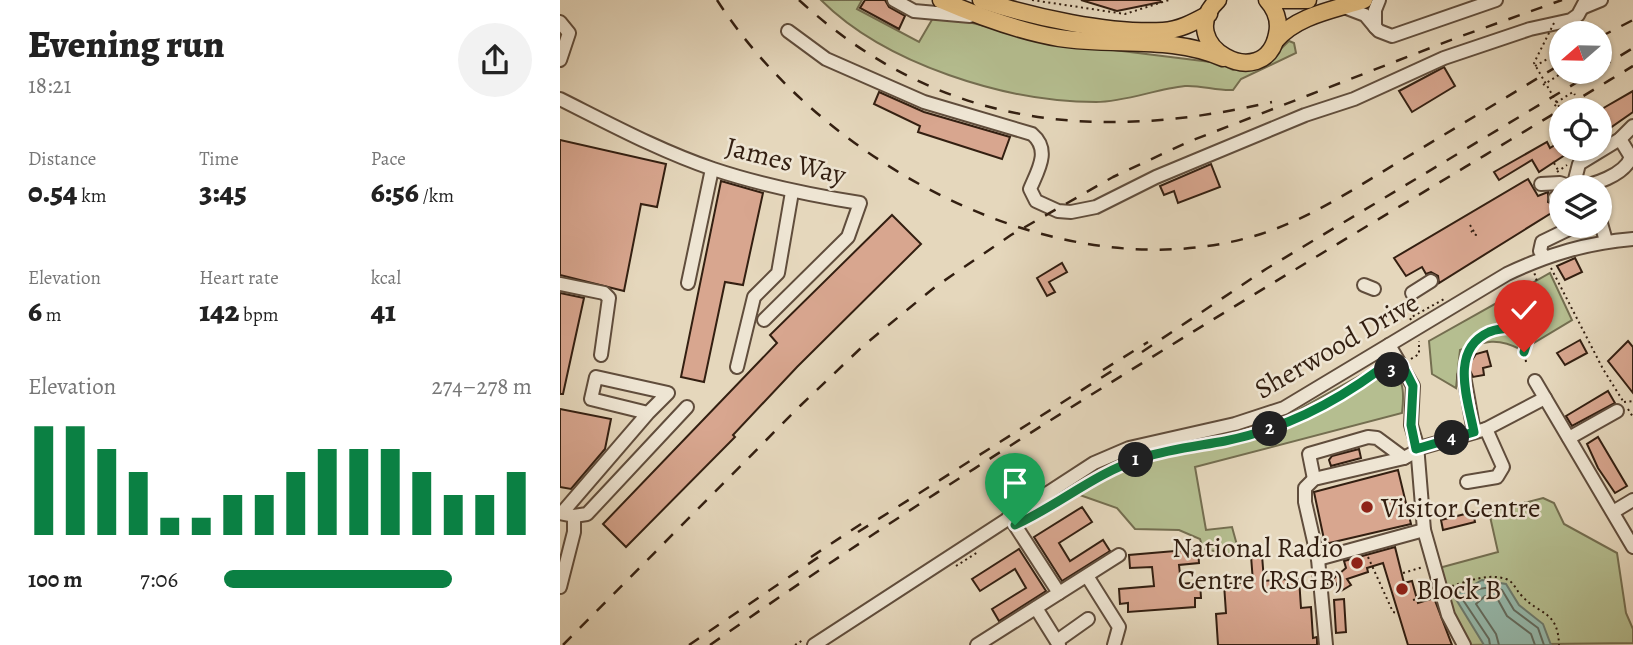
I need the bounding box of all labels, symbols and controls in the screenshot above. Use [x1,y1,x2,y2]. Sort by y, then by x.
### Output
text: Evening run [28,18,225,70]
north arrow [1549,21,1612,84]
map controls [1549,21,1612,238]
button: share [458,23,532,97]
text: 18:21 [28,70,71,101]
button: locate [1549,98,1612,161]
street label: James Way [722,128,850,194]
text: Distance [28,146,96,172]
text: Time [199,146,239,172]
text: Pace [371,146,406,172]
text: 0.54 [28,172,77,212]
text: 3:45 [199,172,247,212]
text: 6:56 [371,172,419,212]
button: layers [1549,175,1612,238]
text: km [77,183,107,209]
text: /km [419,183,454,209]
text: Elevation [28,265,101,291]
text: Heart rate [199,265,279,291]
text: kcal [371,265,401,291]
pin [1494,280,1554,352]
street label: Sherwood Drive [1247,283,1426,408]
text: 6 [28,291,42,331]
text: 142 [199,291,239,331]
text: 41 [371,291,396,331]
icon: check [1505,291,1543,329]
text: m [42,302,62,328]
text: bpm [239,302,279,328]
pin: 3 [1374,352,1410,388]
text: 3 [1387,356,1396,382]
text: Elevation [28,371,116,402]
text: 274–278 m [432,371,532,402]
pin: 2 [1252,412,1288,446]
text: 2 [1265,415,1274,441]
pin: 4 [1434,420,1470,456]
text: 4 [1447,424,1456,450]
pin: 1 [1118,442,1154,477]
text: 1 [1132,446,1139,472]
pin [985,453,1045,525]
icon: arrive [996,464,1034,502]
place label: Visitor Centre [1380,489,1541,527]
marker: Visitor Centre [1359,499,1375,515]
place label: National Radio Centre (RSGB) [1172,529,1343,599]
marker: National Radio Centre (RSGB) [1349,555,1365,571]
text: 100 m [28,564,83,595]
text: 7:06 [140,564,178,595]
place label: Block B [1416,571,1502,609]
marker: Block B [1394,581,1410,597]

